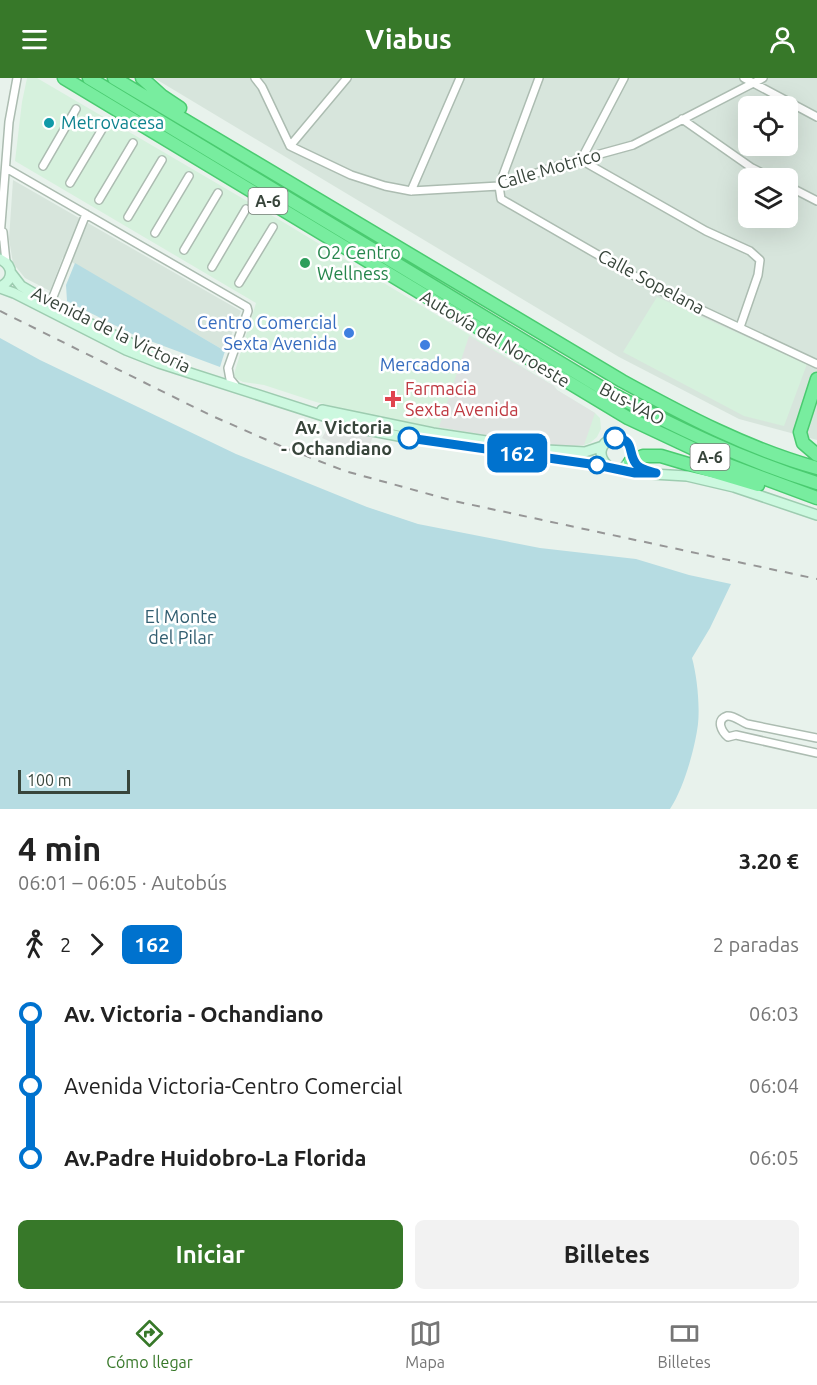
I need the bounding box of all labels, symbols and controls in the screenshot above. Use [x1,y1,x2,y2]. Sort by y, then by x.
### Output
icon: menu [18,23,51,56]
icon: person [766,23,799,56]
text: Viabus [365,24,452,54]
map controls [738,96,798,228]
button: locate [738,96,798,156]
place label: Metrovacesa [61,112,164,132]
marker: Metrovacesa [42,116,56,130]
street label: Calle Motrico [494,144,603,192]
button: layers [738,168,798,228]
road number: A-6 [248,188,288,214]
place label: O2 Centro Wellness [317,242,401,283]
street label: Calle Sopelana [595,245,708,318]
marker: O2 Centro Wellness [298,256,312,270]
street label: Avenida de la Victoria [29,282,194,376]
street label: Autovía del Noroeste [417,286,574,391]
place label: Centro Comercial Sexta Avenida [197,312,337,353]
marker: Centro Comercial Sexta Avenida [342,326,356,340]
marker: Mercadona [418,338,432,352]
place label: Mercadona [380,354,470,374]
place label: Farmacia Sexta Avenida [405,378,518,419]
street label: Bus-VAO [597,378,668,429]
marker: Farmacia Sexta Avenida [386,392,400,406]
place label: Av. Victoria - Ochandiano [281,417,392,458]
marker: Av. Victoria - Ochandiano [398,427,420,449]
unlabelled marker [604,427,626,449]
line badge: 162 [482,434,552,472]
text: 162 [499,441,535,465]
road number: A-6 [690,444,730,470]
unlabelled marker [588,456,606,474]
park label: El Monte del Pilar [145,606,217,647]
scale bar [18,767,130,794]
text: 100 m [27,771,72,789]
text: 4 min [18,830,101,867]
text: 3.20 € [739,848,799,873]
text: 06:01 – 06:05 · Autobús [18,871,227,894]
icon: walk [18,928,51,961]
icon: forward [80,928,113,961]
text: 162 [134,932,170,956]
text: 2 [60,933,71,956]
text: 2 paradas [713,933,799,956]
text: Av. Victoria - Ochandiano [64,1001,323,1026]
text: 06:03 [749,1002,799,1025]
text: Avenida Victoria-Centro Comercial [64,1073,403,1098]
text: 06:04 [749,1074,799,1097]
text: Av.Padre Huidobro-La Florida [64,1145,366,1170]
text: 06:05 [749,1146,799,1169]
button: Iniciar [18,1220,403,1289]
button: Billetes [415,1220,799,1289]
tab: Cómo llegar [106,1317,193,1371]
tab: Mapa [405,1317,445,1371]
tab: Billetes [657,1317,711,1371]

